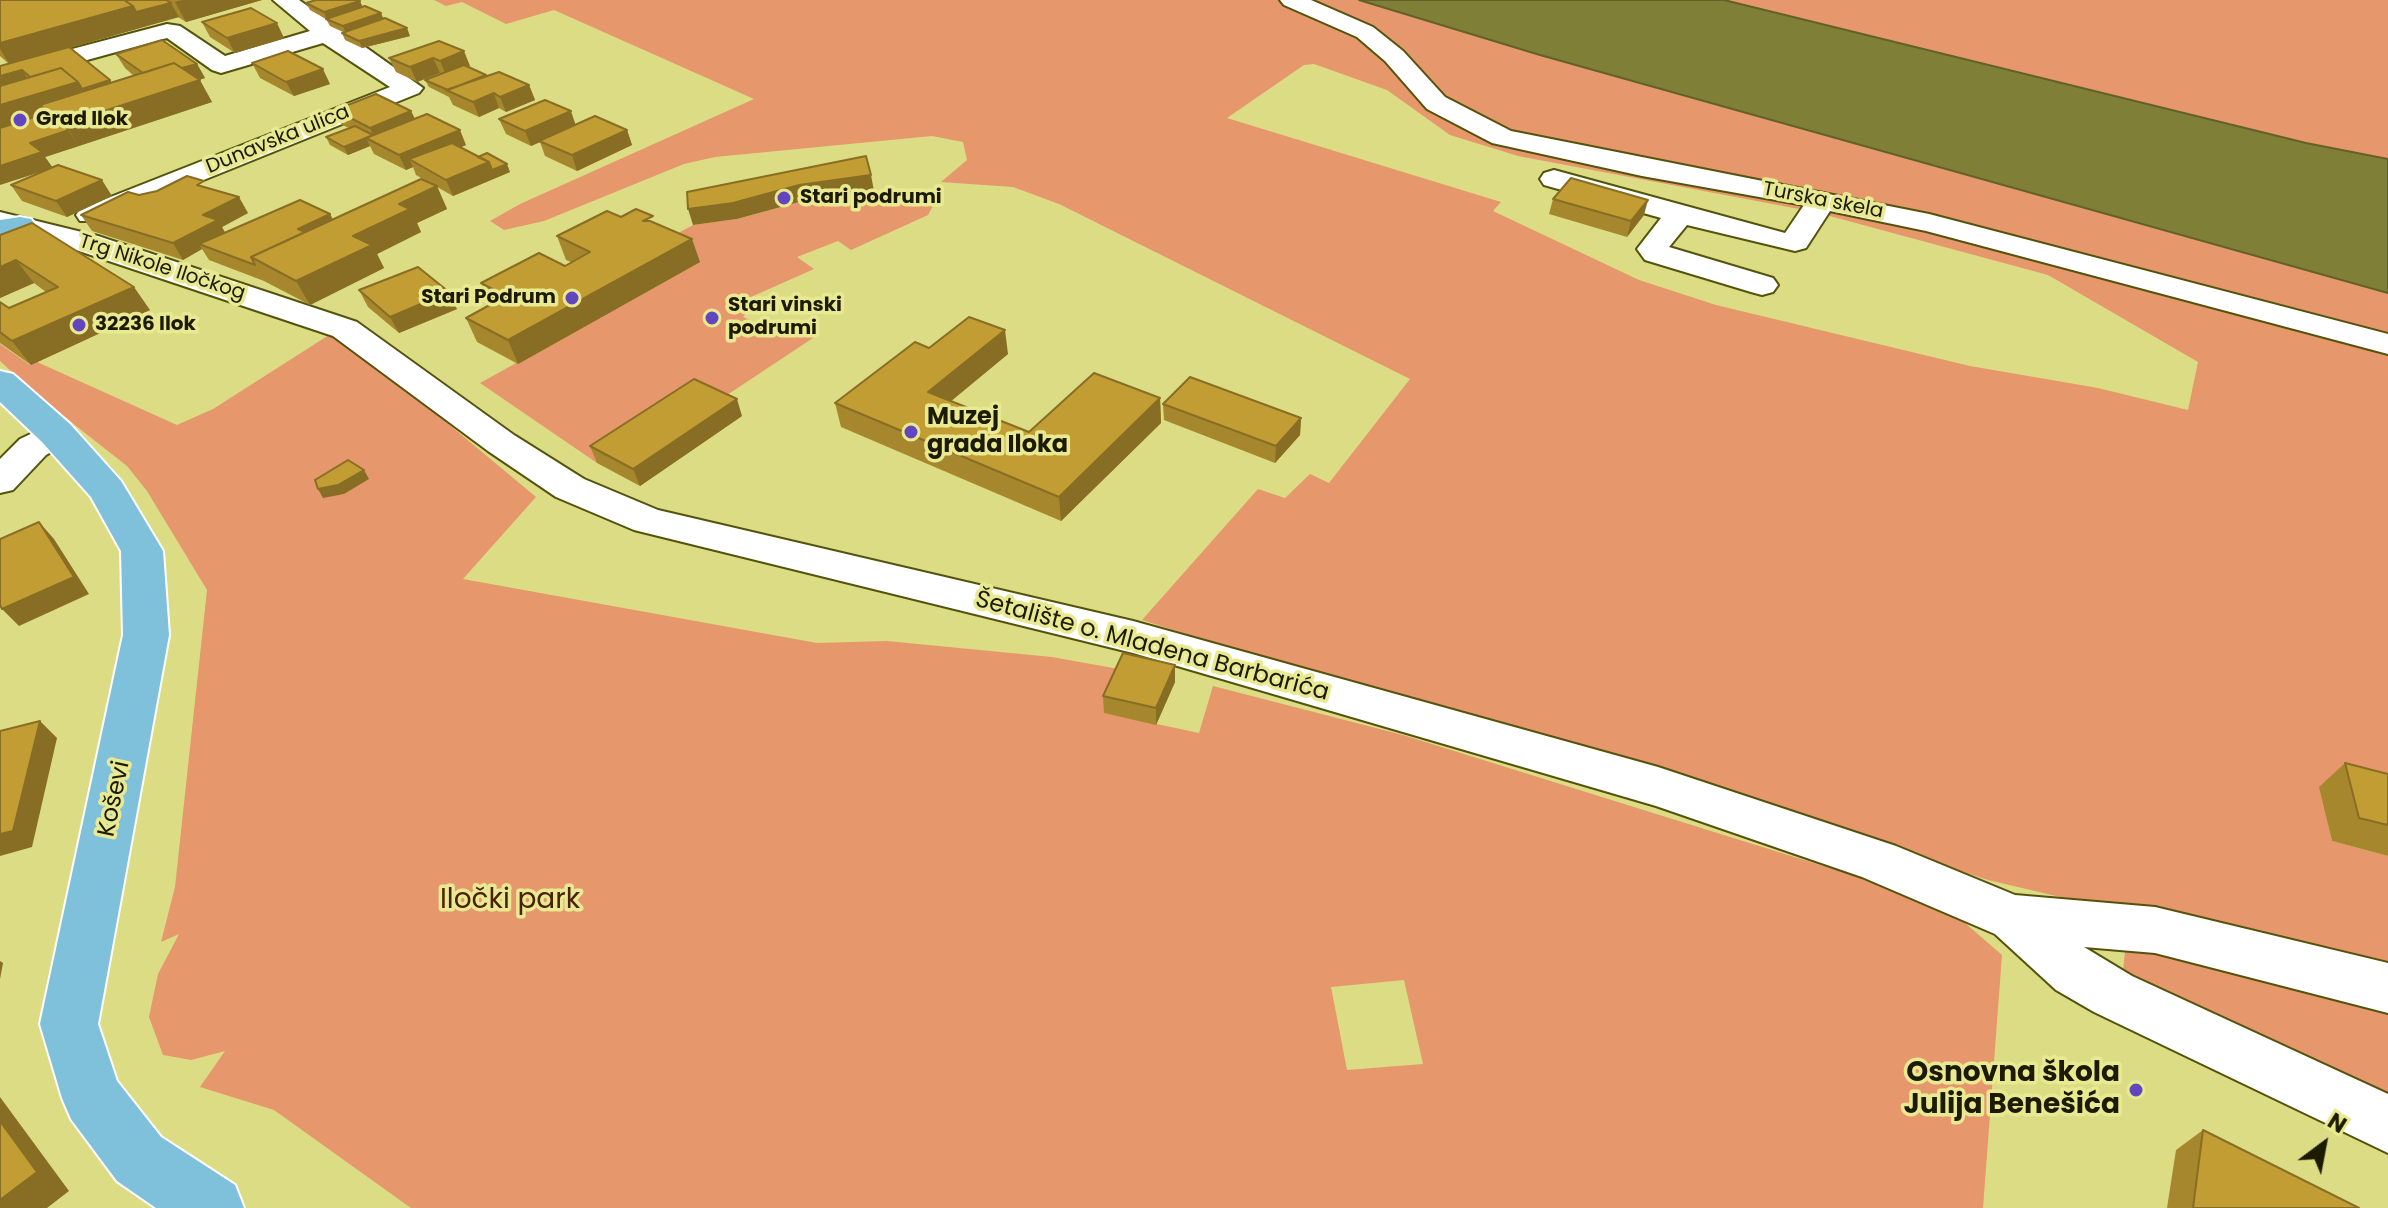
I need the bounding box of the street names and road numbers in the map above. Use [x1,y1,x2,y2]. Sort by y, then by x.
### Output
street label: Dunavska ulica [203,100,353,180]
street label: Turska skela [1761,178,1885,224]
street label: Trg Nikole Iločkog [76,230,248,306]
street label: Šetalište o. Mladena Barbarića [972,586,1332,708]
street label: Koševi [93,759,137,839]

